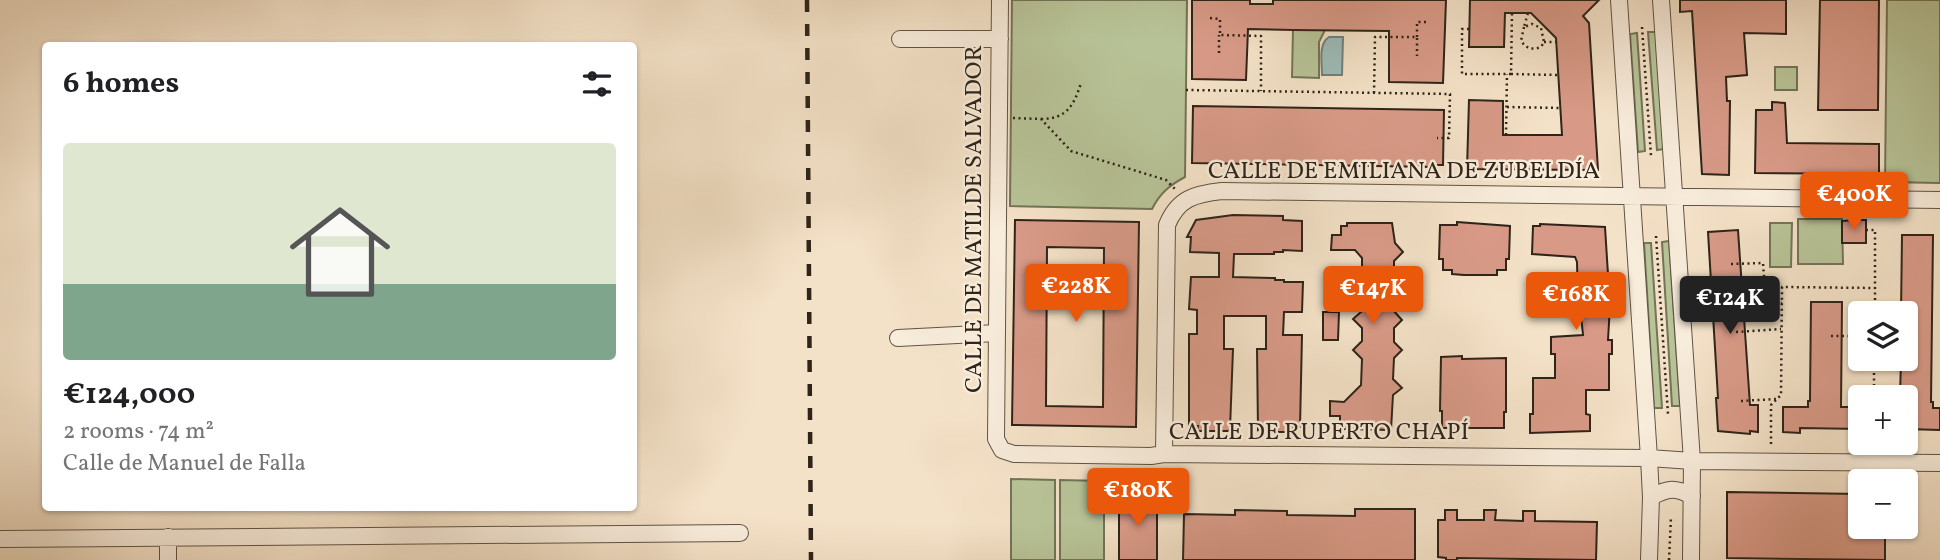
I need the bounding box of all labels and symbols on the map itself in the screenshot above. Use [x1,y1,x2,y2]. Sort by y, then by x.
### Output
street label: CALLE DE MATILDE SALVADOR [958,45,992,393]
street label: CALLE DE EMILIANA DE ZUBELDÍA [1208,155,1600,189]
pin: €400K [1805,173,1903,232]
pin: €228K [1027,264,1125,324]
pin: €147K [1324,266,1422,326]
pin: €168K [1527,272,1625,332]
pin: €124K [1681,276,1779,336]
street label: CALLE DE RUPERTO CHAPÍ [1169,416,1469,450]
pin: €180K [1089,468,1187,528]

